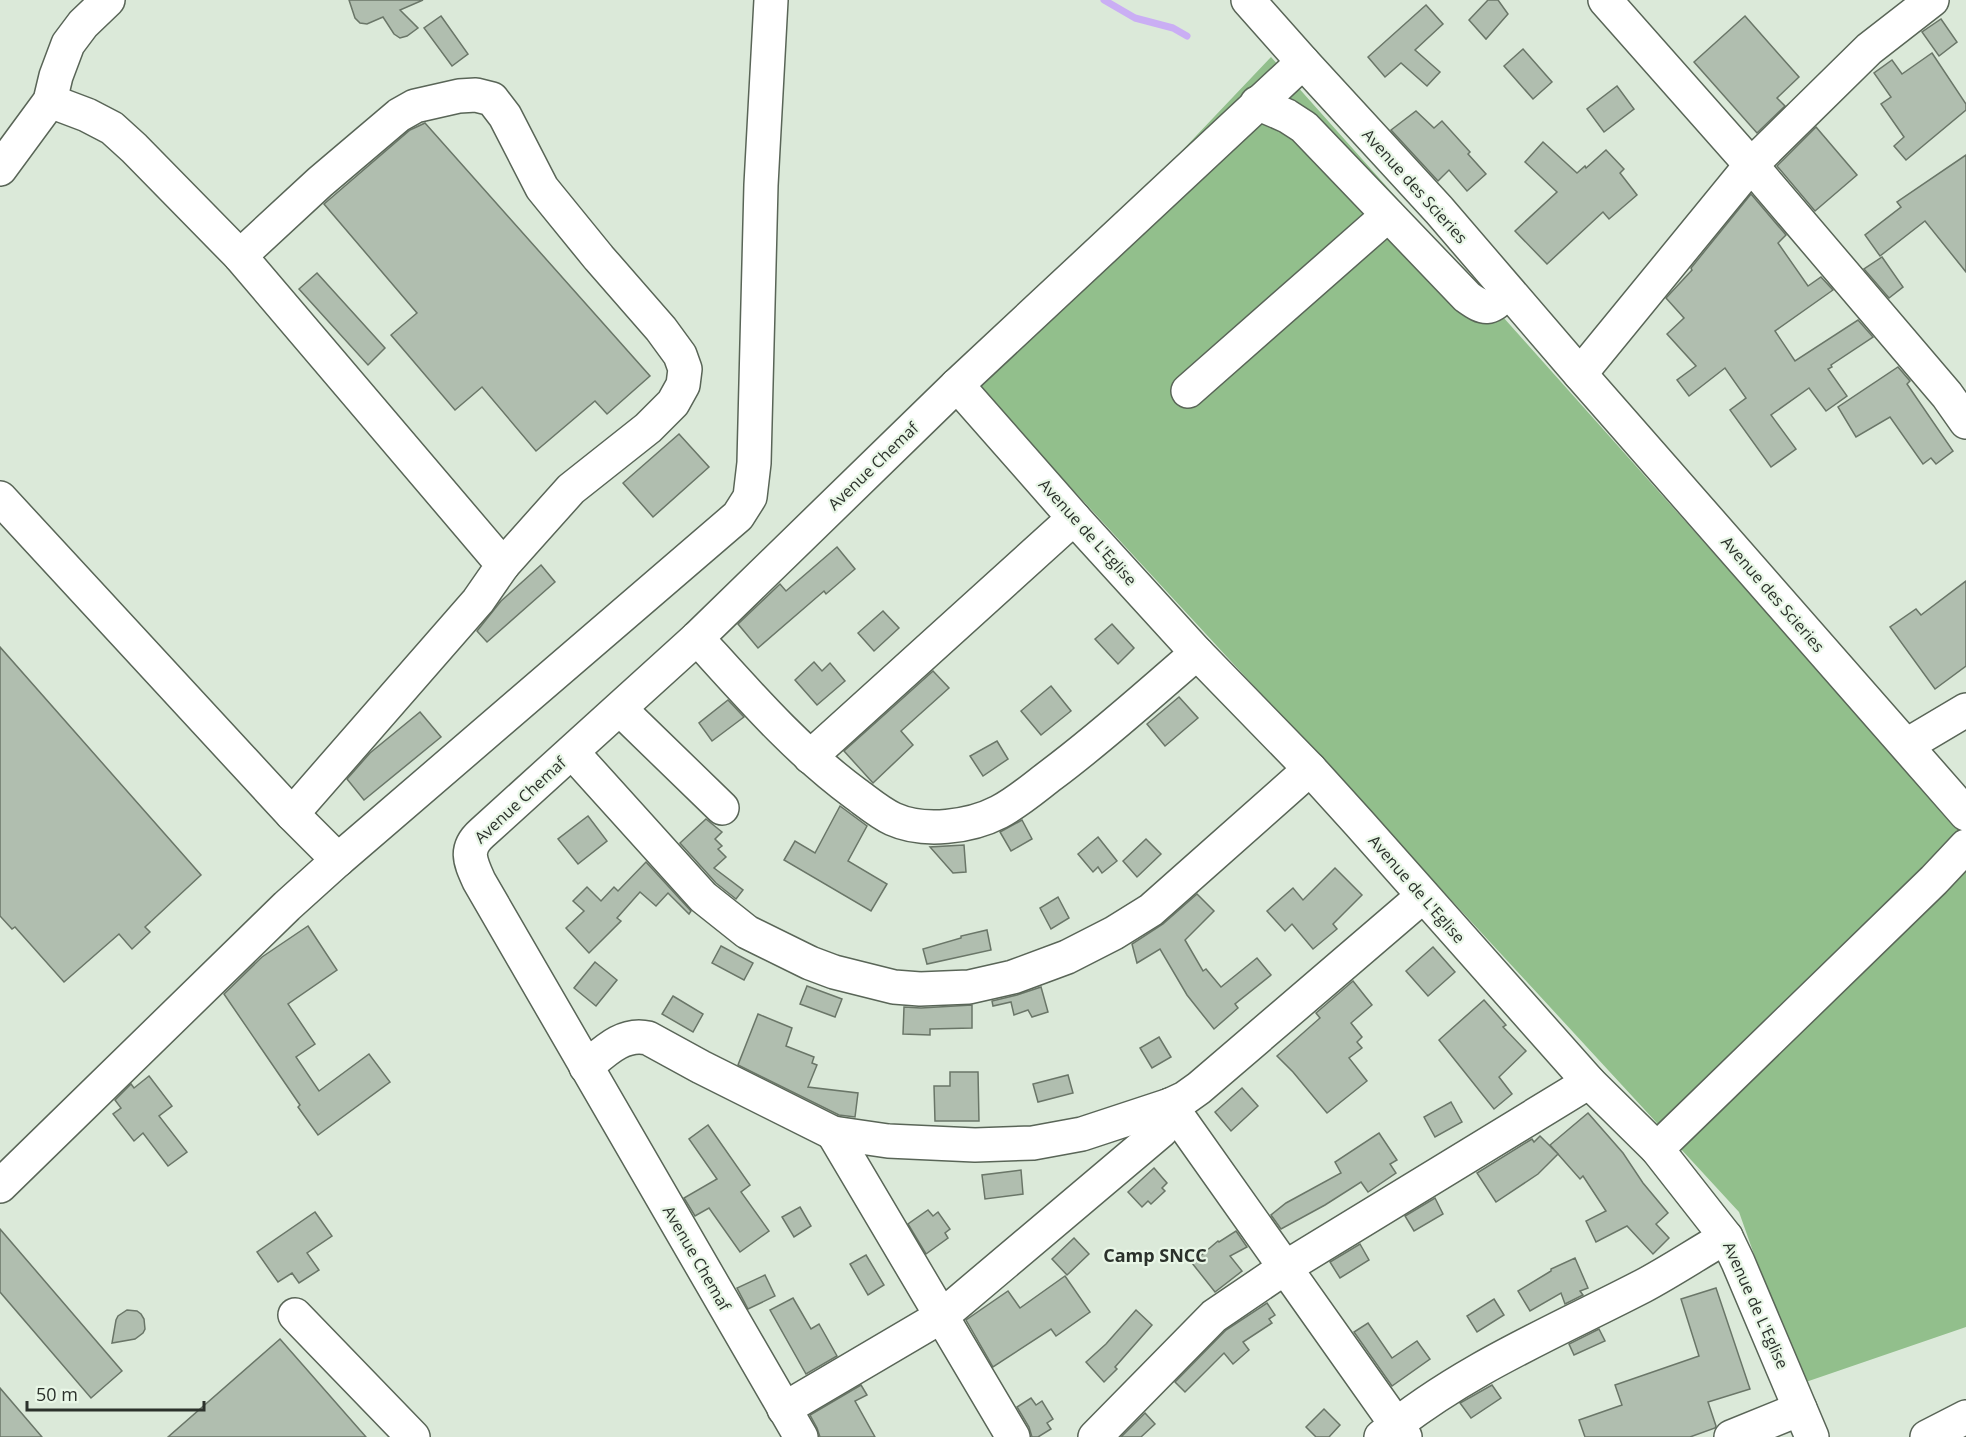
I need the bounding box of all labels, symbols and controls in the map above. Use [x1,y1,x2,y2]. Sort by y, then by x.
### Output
street label: Avenue des Scieries [1358,124,1472,248]
street label: Avenue Chemaf [823,416,924,515]
street label: Avenue de L'Eglise [1034,474,1142,590]
street label: Avenue des Scieries [1716,531,1830,657]
street label: Avenue Chemaf [469,751,572,848]
street label: Avenue de L'Eglise [1364,830,1470,948]
street label: Avenue Chemaf [658,1201,737,1316]
street label: Avenue de L'Eglise [1718,1238,1794,1372]
district label: Camp SNCC [1103,1243,1207,1267]
scale bar [27,1374,204,1412]
text: 50 m [36,1382,78,1406]

